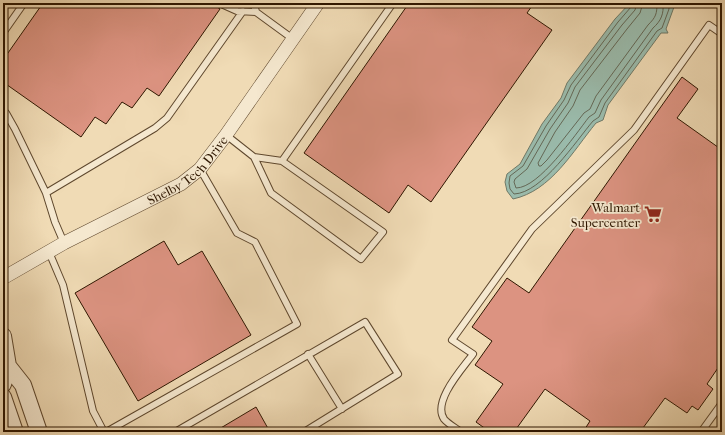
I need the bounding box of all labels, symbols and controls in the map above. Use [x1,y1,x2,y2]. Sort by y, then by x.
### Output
street label: Shelby Tech Drive [145,132,231,208]
place label: Walmart Supercenter [571,200,640,230]
supermarket icon: Walmart Supercenter [643,204,663,224]

